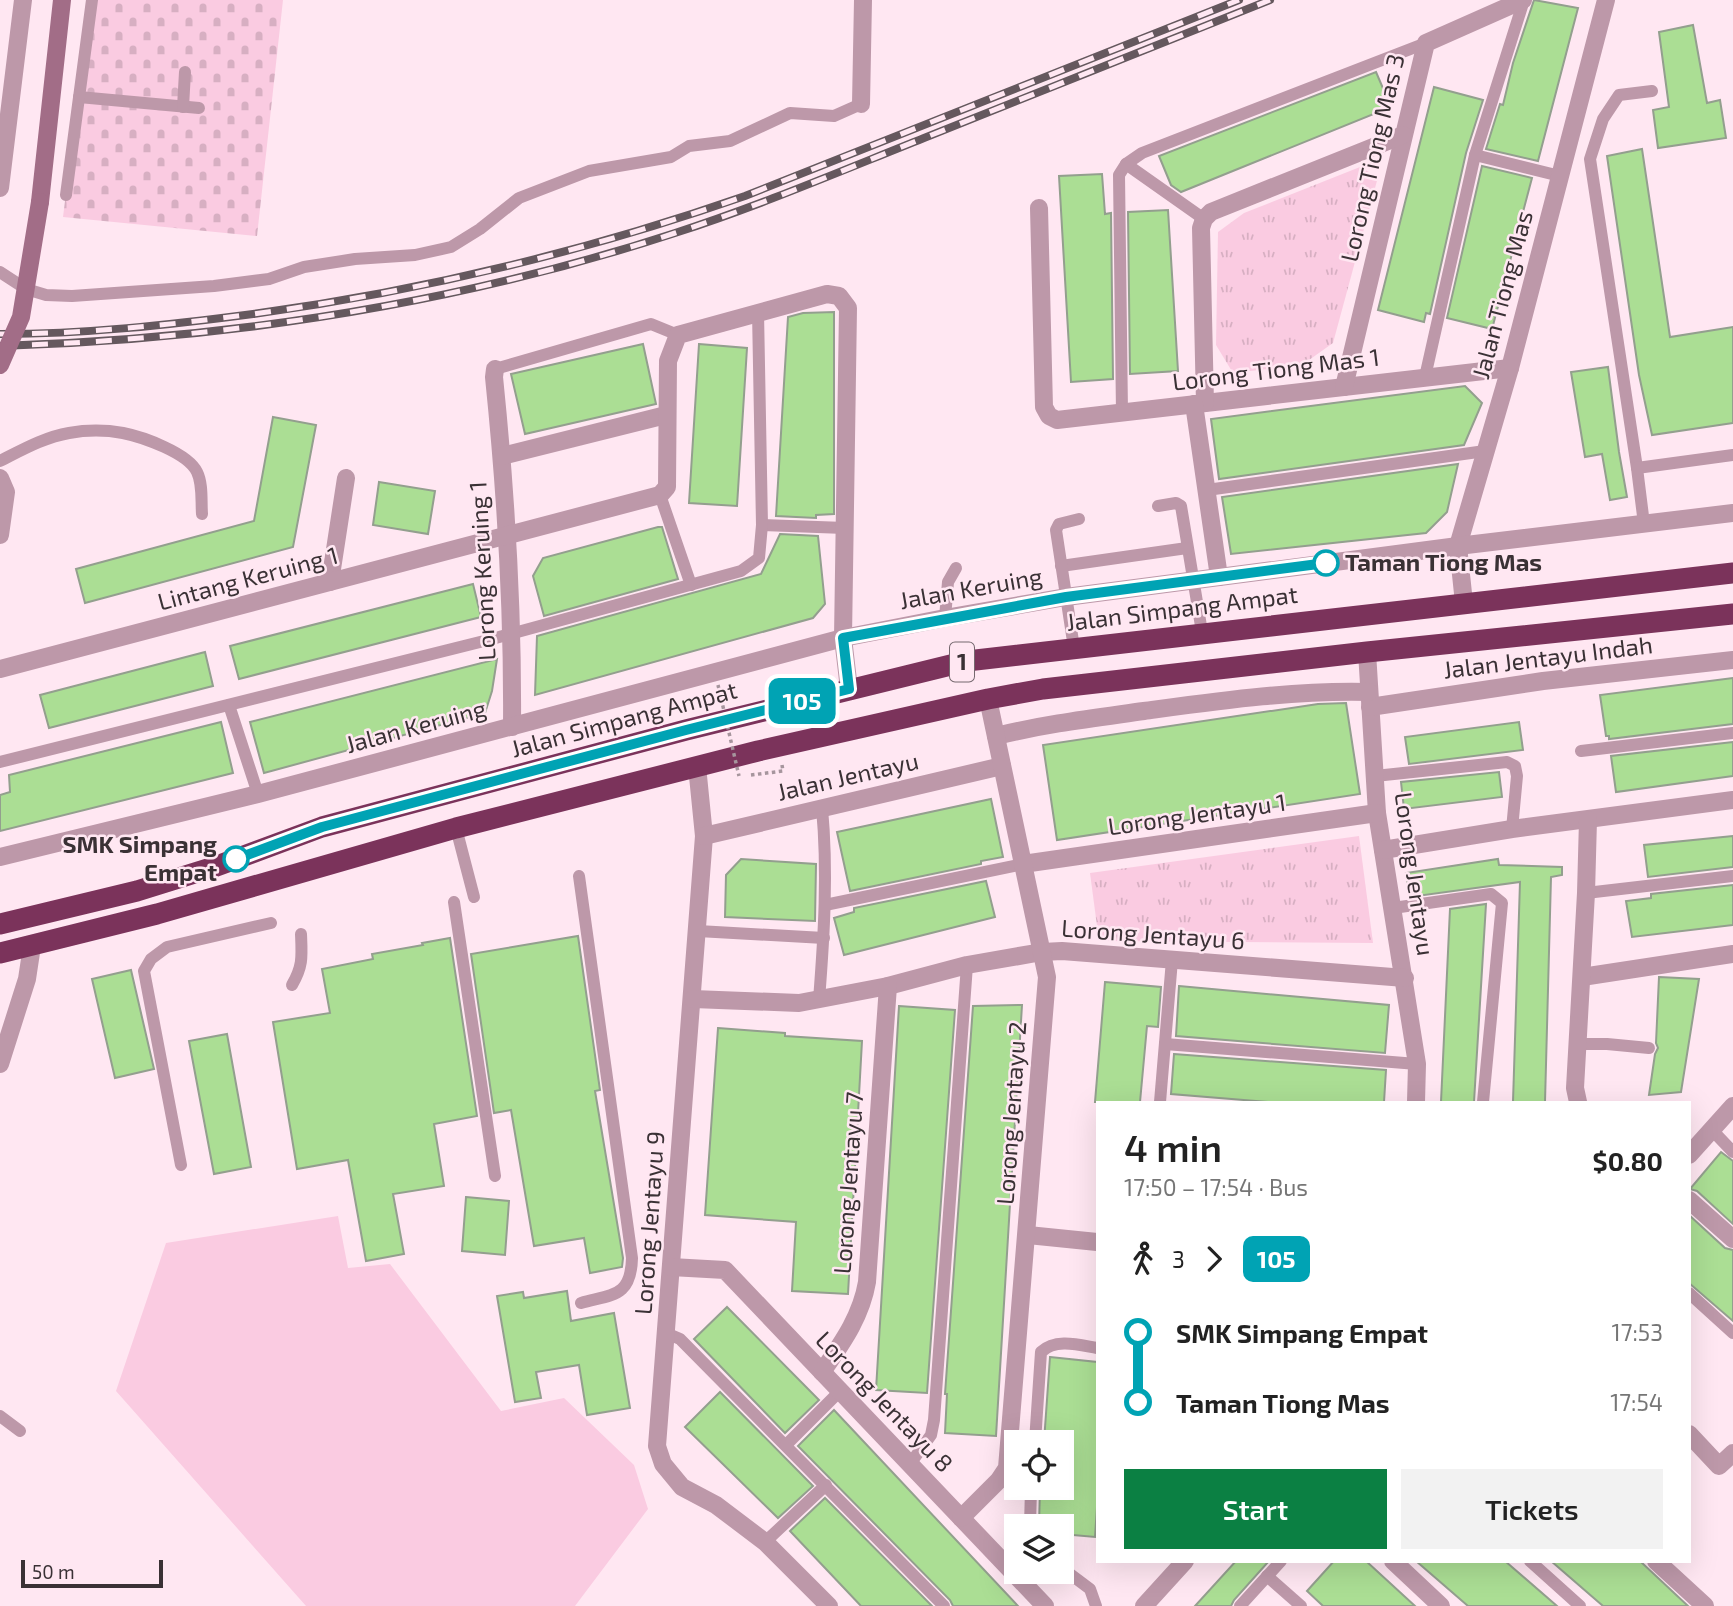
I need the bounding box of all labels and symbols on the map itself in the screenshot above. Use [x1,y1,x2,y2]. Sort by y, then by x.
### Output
street label: Lorong Tiong Mas 3 [1334,51,1410,264]
street label: Jalan Tiong Mas [1465,207,1538,382]
street label: Lorong Tiong Mas 1 [1171,341,1381,396]
street label: Lorong Keruing 1 [462,481,501,662]
street label: Lintang Keruing 1 [154,540,341,616]
place label: Taman Tiong Mas [1345,547,1542,576]
marker: Taman Tiong Mas [1313,550,1339,576]
street label: Jalan Keruing [897,561,1044,614]
street label: Jalan Simpang Ampat [1065,579,1299,636]
street label: Jalan Jentayu Indah [1442,629,1654,684]
road number: 1 [950,642,974,682]
street label: Jalan Simpang Ampat [507,674,740,763]
line badge: 105 [762,678,842,724]
street label: Jalan Keruing [342,693,489,758]
street label: Jalan Jentayu [774,745,921,806]
street label: Lorong Jentayu 1 [1106,787,1288,840]
street label: Lorong Jentayu [1390,790,1441,957]
place label: SMK Simpang Empat [63,829,217,886]
marker: SMK Simpang Empat [223,846,249,872]
street label: Lorong Jentayu 6 [1060,913,1246,954]
street label: Lorong Jentayu 2 [990,1020,1031,1205]
street label: Lorong Jentayu 7 [827,1091,868,1275]
street label: Lorong Jentayu 9 [628,1130,669,1316]
street label: Lorong Jentayu 8 [811,1324,960,1477]
scale bar [21,1557,163,1589]

